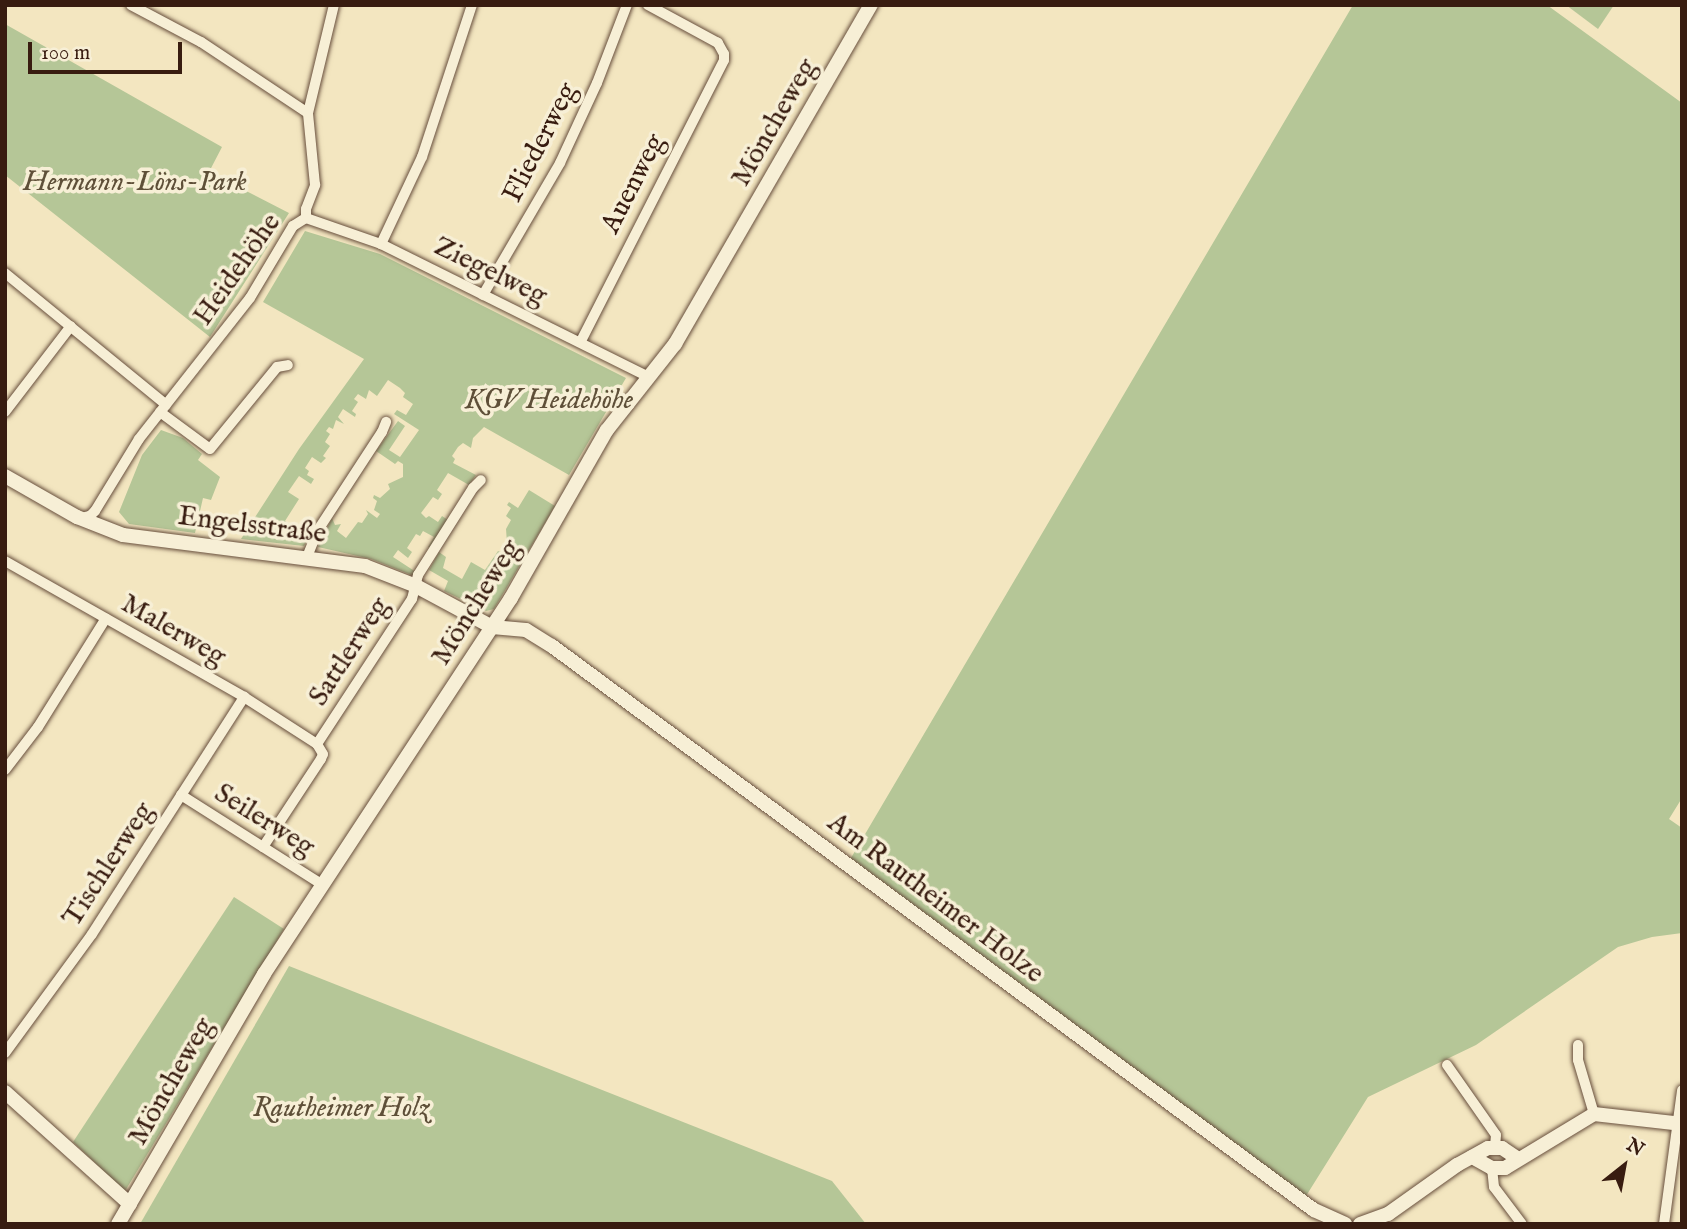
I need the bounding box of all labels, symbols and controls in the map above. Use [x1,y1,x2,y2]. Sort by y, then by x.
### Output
scale bar [32,28,186,72]
text: 100 m [41,40,90,67]
street label: Möncheweg [725,53,825,193]
street label: Fliederweg [497,77,585,209]
street label: Auenweg [595,129,673,239]
park label: Hermann-Löns-Park [23,166,247,200]
street label: Heidehöhe [187,207,289,333]
street label: Ziegelweg [428,230,552,314]
park label: KGV Heidehöhe [465,384,633,418]
street label: Engelsstraße [176,500,328,552]
street label: Möncheweg [425,534,529,672]
street label: Malerweg [115,588,231,674]
street label: Sattlerweg [303,591,397,713]
street label: Seilerweg [208,777,320,865]
street label: Tischlerweg [56,796,162,934]
street label: Am Rautheimer Holze [820,807,1050,991]
street label: Möncheweg [122,1012,222,1152]
park label: Rautheimer Holz [253,1092,429,1126]
north arrow [1589,1131,1659,1201]
text: N [1622,1133,1648,1163]

